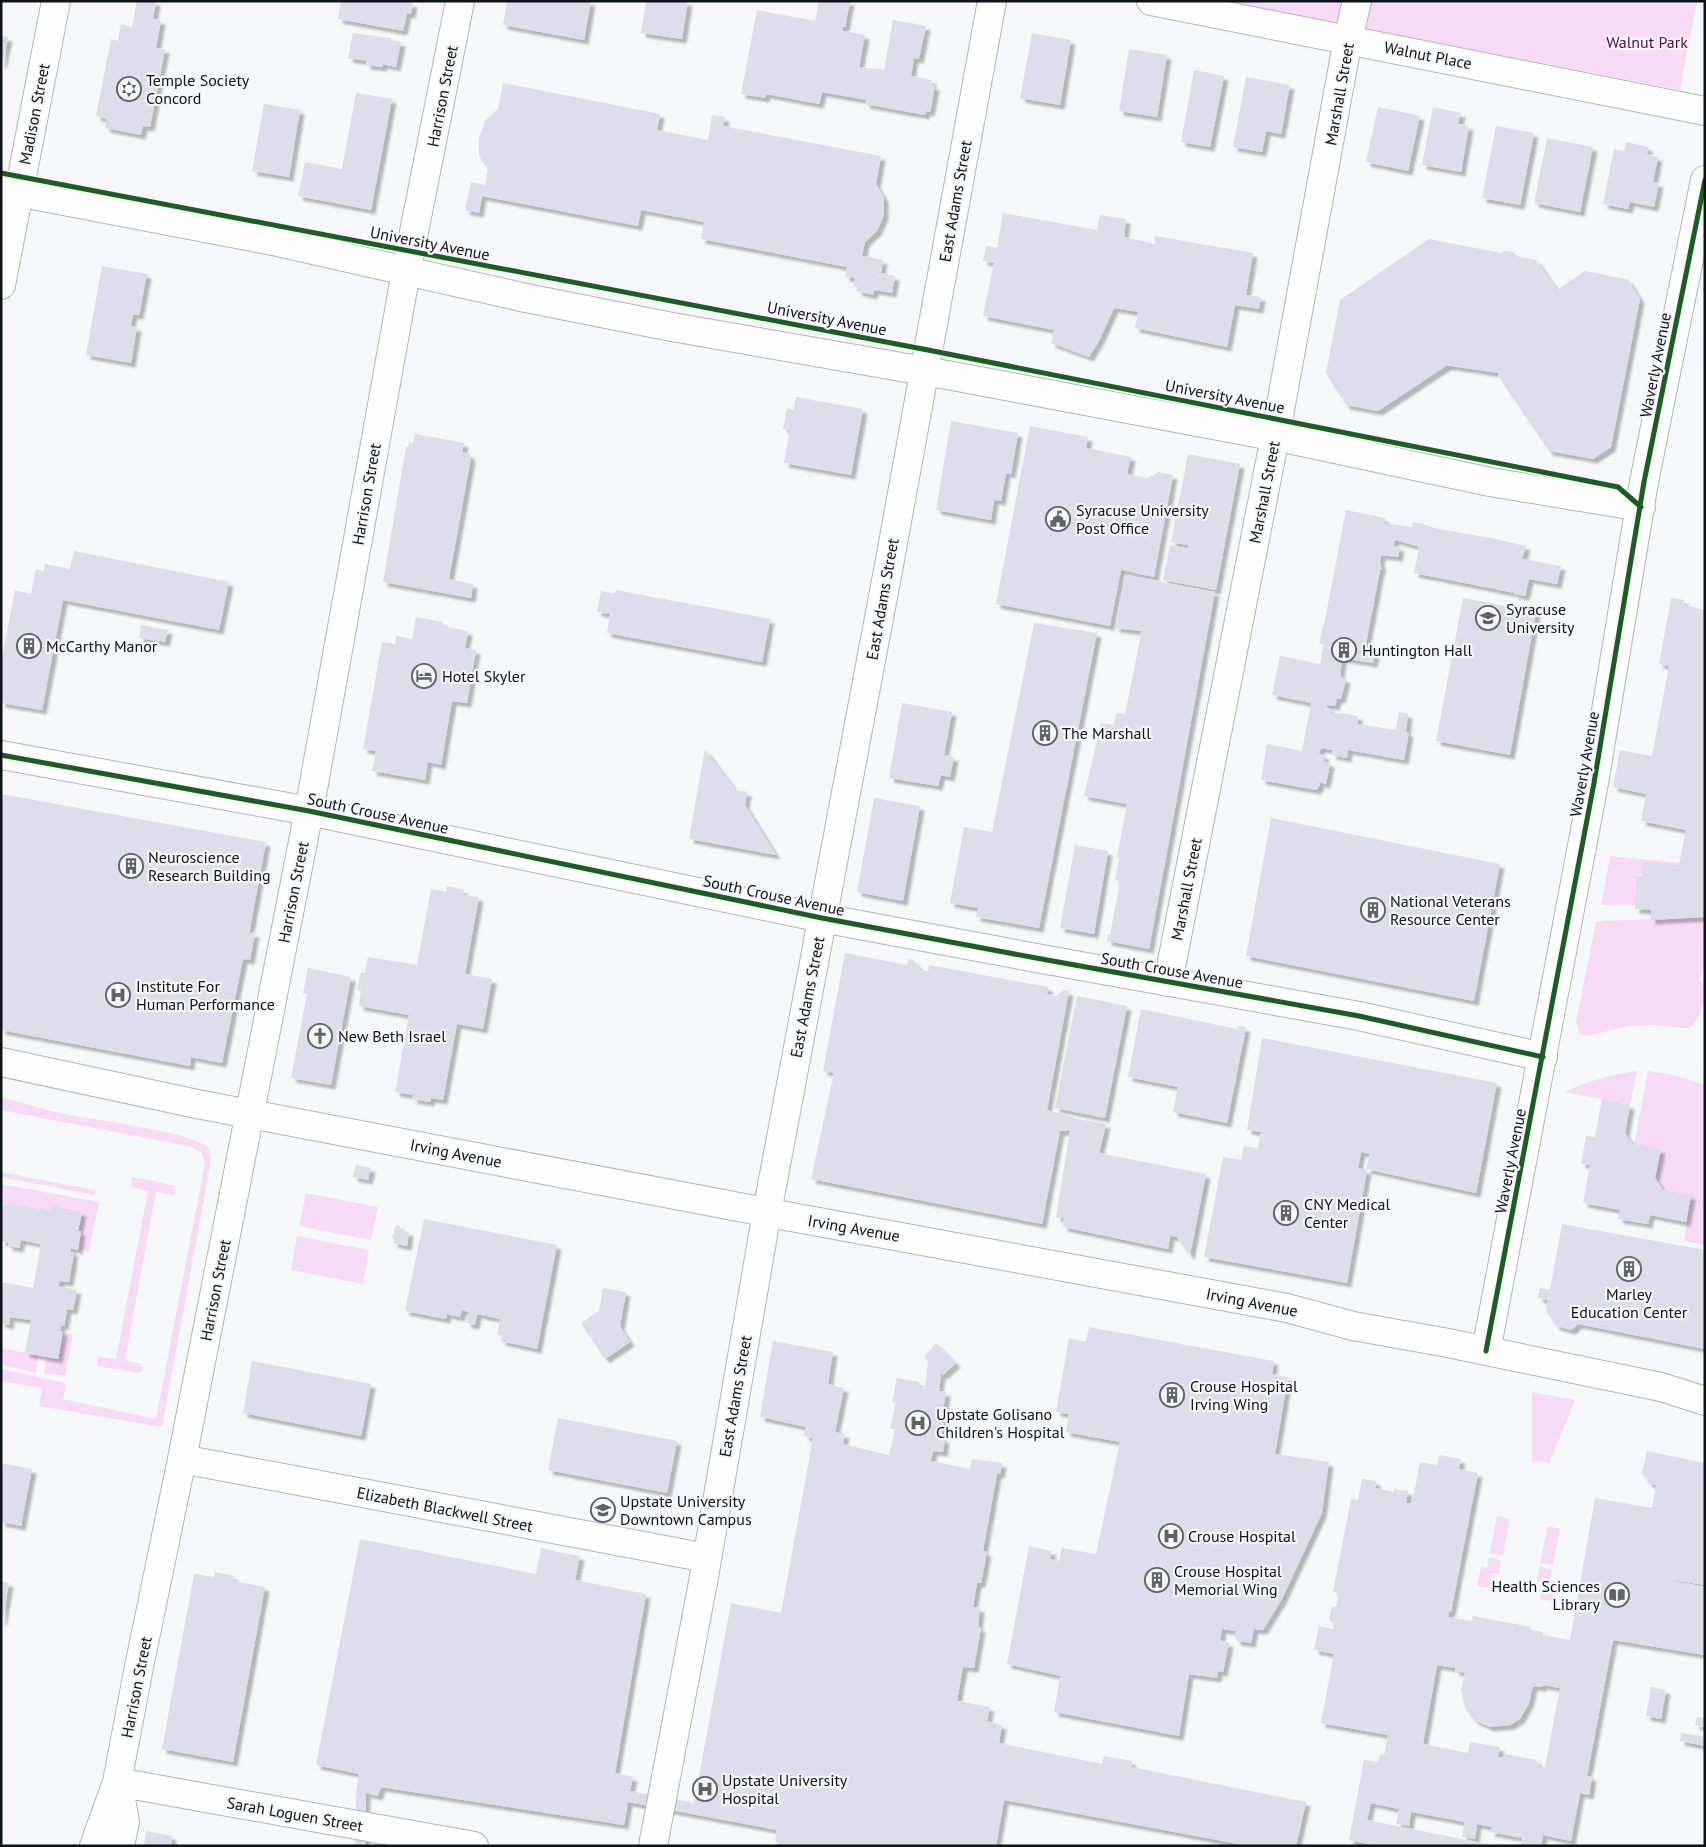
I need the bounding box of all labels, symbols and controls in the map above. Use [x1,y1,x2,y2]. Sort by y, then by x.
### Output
park label: Walnut Park [1606,32,1688,52]
street label: Walnut Place [1383,37,1473,73]
street label: Marshall Street [1320,41,1358,147]
street label: Harrison Street [422,43,462,148]
street label: Madison Street [14,61,54,166]
place label: Temple Society Concord [146,70,250,108]
synagogue icon: Temple Society Concord [116,76,142,102]
street label: East Adams Street [934,138,976,263]
street label: University Avenue [368,222,492,264]
street label: University Avenue [765,297,889,339]
street label: Waverly Avenue [1635,311,1675,419]
street label: University Avenue [1163,375,1287,417]
street label: Marshall Street [1244,439,1284,545]
street label: Harrison Street [347,441,385,546]
place label: Syracuse University Post Office [1076,500,1209,538]
public building icon: Syracuse University Post Office [1045,506,1071,532]
street label: East Adams Street [861,536,903,661]
place label: Syracuse University [1506,599,1575,637]
school or university icon: Syracuse University [1475,605,1501,631]
building icon: McCarthy Manor [16,633,42,659]
place label: McCarthy Manor [46,636,158,656]
building icon: Huntington Hall [1331,637,1357,663]
place label: Huntington Hall [1362,640,1472,660]
hotel icon: Hotel Skyler [411,663,437,689]
place label: Hotel Skyler [442,666,526,686]
street label: Waverly Avenue [1565,710,1603,818]
building icon: The Marshall [1032,720,1058,746]
place label: The Marshall [1062,723,1151,743]
street label: South Crouse Avenue [305,788,451,838]
street label: Marshall Street [1166,836,1206,942]
street label: Harrison Street [273,839,313,944]
place label: Neuroscience Research Building [148,847,271,885]
building icon: Neuroscience Research Building [118,853,144,879]
street label: South Crouse Avenue [701,870,847,920]
place label: National Veterans Resource Center [1390,891,1511,929]
building icon: National Veterans Resource Center [1360,897,1386,923]
street label: East Adams Street [785,934,829,1059]
street label: South Crouse Avenue [1099,948,1245,992]
place label: Institute For Human Performance [136,976,275,1014]
hospital icon: Institute For Human Performance [105,982,131,1008]
church icon: New Beth Israel [307,1023,333,1049]
place label: New Beth Israel [338,1026,446,1046]
street label: Waverly Avenue [1490,1107,1530,1215]
street label: Irving Avenue [408,1134,504,1172]
place label: CNY Medical Center [1304,1194,1391,1232]
building icon: CNY Medical Center [1273,1200,1299,1226]
street label: Irving Avenue [806,1210,902,1246]
street label: Harrison Street [195,1237,235,1342]
building icon: Marley Education Center [1616,1256,1642,1282]
street label: Irving Avenue [1204,1283,1300,1321]
place label: Marley Education Center [1571,1284,1688,1322]
street label: East Adams Street [714,1333,756,1458]
place label: Crouse Hospital Irving Wing [1190,1376,1298,1414]
building icon: Crouse Hospital Irving Wing [1159,1382,1185,1408]
place label: Upstate Golisano Children's Hospital [936,1404,1065,1442]
hospital icon: Upstate Golisano Children's Hospital [905,1410,931,1436]
street label: Elizabeth Blackwell Street [355,1482,535,1536]
place label: Upstate University Downtown Campus [620,1491,752,1529]
school or university icon: Upstate University Downtown Campus [590,1497,616,1523]
hospital icon: Crouse Hospital [1158,1523,1184,1549]
place label: Crouse Hospital [1188,1526,1296,1546]
place label: Crouse Hospital Memorial Wing [1174,1561,1282,1599]
building icon: Crouse Hospital Memorial Wing [1144,1567,1170,1593]
place label: Health Sciences Library [1491,1576,1601,1614]
library icon: Health Sciences Library [1604,1582,1630,1608]
street label: Harrison Street [116,1634,156,1739]
place label: Upstate University Hospital [722,1770,848,1808]
hospital icon: Upstate University Hospital [692,1776,718,1802]
street label: Sarah Loguen Street [225,1792,365,1836]

